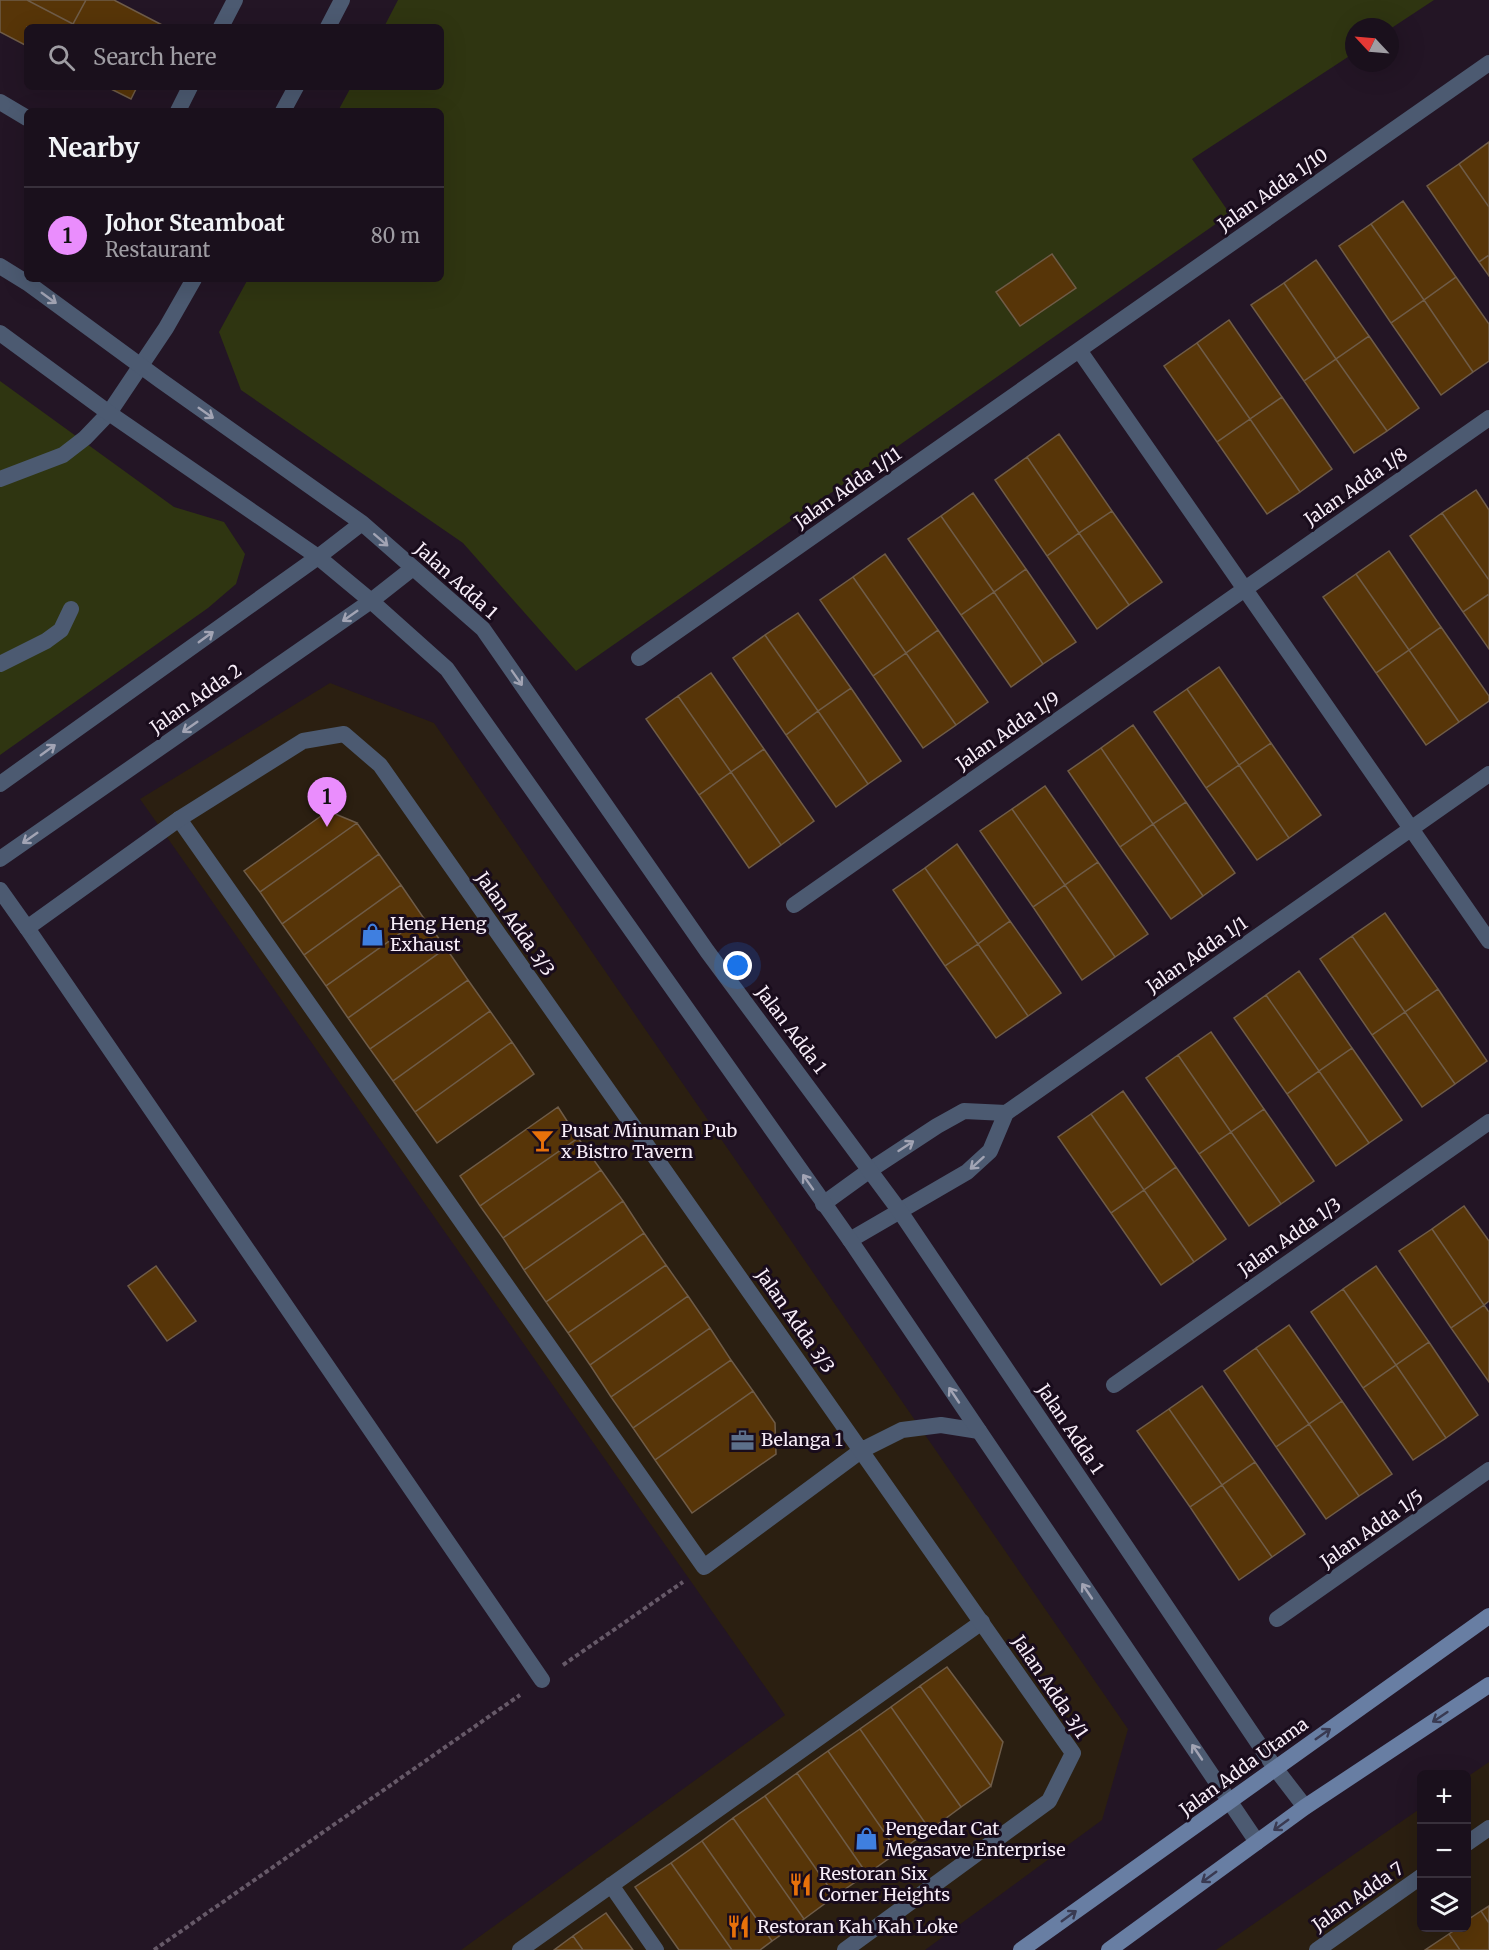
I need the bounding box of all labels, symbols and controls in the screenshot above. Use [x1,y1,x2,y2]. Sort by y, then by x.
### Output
north arrow [1345,18,1399,72]
search box [24,24,444,90]
icon: search [45,41,78,74]
text: Search here [93,43,216,71]
text: Nearby [48,131,140,164]
street label: Jalan Adda 1/10 [1212,143,1332,237]
text: Johor Steamboat [105,209,285,237]
text: 1 [63,223,72,248]
text: 80 m [371,223,420,248]
text: Restaurant [105,237,210,262]
one-way arrow [40,292,56,304]
one-way arrow [198,407,214,419]
street label: Jalan Adda 1/11 [789,442,906,534]
street label: Jalan Adda 1/8 [1299,443,1412,531]
one-way arrow [373,533,388,547]
street label: Jalan Adda 1 [409,537,503,624]
one-way arrow [342,610,359,622]
one-way arrow [198,631,214,643]
street label: Jalan Adda 2 [145,659,246,739]
one-way arrow [511,669,523,685]
street label: Jalan Adda 1/9 [951,686,1064,775]
one-way arrow [182,721,198,733]
one-way arrow [39,744,55,756]
pin: 1 [308,778,346,827]
one-way arrow [22,832,38,844]
street label: Jalan Adda 3/3 [470,866,560,980]
street label: Jalan Adda 1/1 [1141,911,1252,999]
place label: Heng Heng Exhaust [390,912,487,956]
shop icon: Heng Heng Exhaust [359,921,385,947]
your location [723,951,752,980]
street label: Jalan Adda 1 [750,980,832,1078]
place label: Pusat Minuman Pub x Bistro Tavern [561,1119,738,1163]
bar icon: Pusat Minuman Pub x Bistro Tavern [530,1128,556,1154]
one-way arrow [897,1140,914,1152]
one-way arrow [969,1156,985,1169]
one-way arrow [802,1174,814,1191]
street label: Jalan Adda 1/3 [1233,1193,1346,1281]
street label: Jalan Adda 3/3 [750,1263,840,1377]
street label: Jalan Adda 1 [1031,1378,1109,1478]
one-way arrow [948,1387,960,1403]
office icon: Belanga 1 [730,1427,756,1453]
place label: Belanga 1 [761,1428,843,1451]
street label: Jalan Adda 1/5 [1315,1485,1428,1573]
one-way arrow [1081,1583,1093,1600]
street label: Jalan Adda 3/1 [1007,1630,1093,1743]
street label: Jalan Adda Utama [1174,1712,1313,1822]
one-way arrow [1432,1712,1449,1724]
one-way arrow [1314,1728,1331,1740]
one-way arrow [1190,1744,1203,1761]
map controls [1417,1770,1471,1932]
button: + [1417,1770,1471,1824]
place label: Pengedar Cat Megasave Enterprise [885,1817,1066,1861]
one-way arrow [1273,1819,1289,1831]
button: − [1417,1824,1471,1878]
shop icon: Pengedar Cat Megasave Enterprise [854,1826,880,1852]
street label: Jalan Adda 7 [1307,1857,1408,1937]
place label: Restoran Six Corner Heights [819,1862,950,1906]
one-way arrow [1202,1870,1218,1883]
restaurant icon: Restoran Six Corner Heights [788,1871,814,1897]
button: layers [1417,1878,1471,1932]
one-way arrow [1060,1910,1076,1922]
restaurant icon: Restoran Kah Kah Loke [726,1914,752,1940]
place label: Restoran Kah Kah Loke [757,1915,958,1938]

